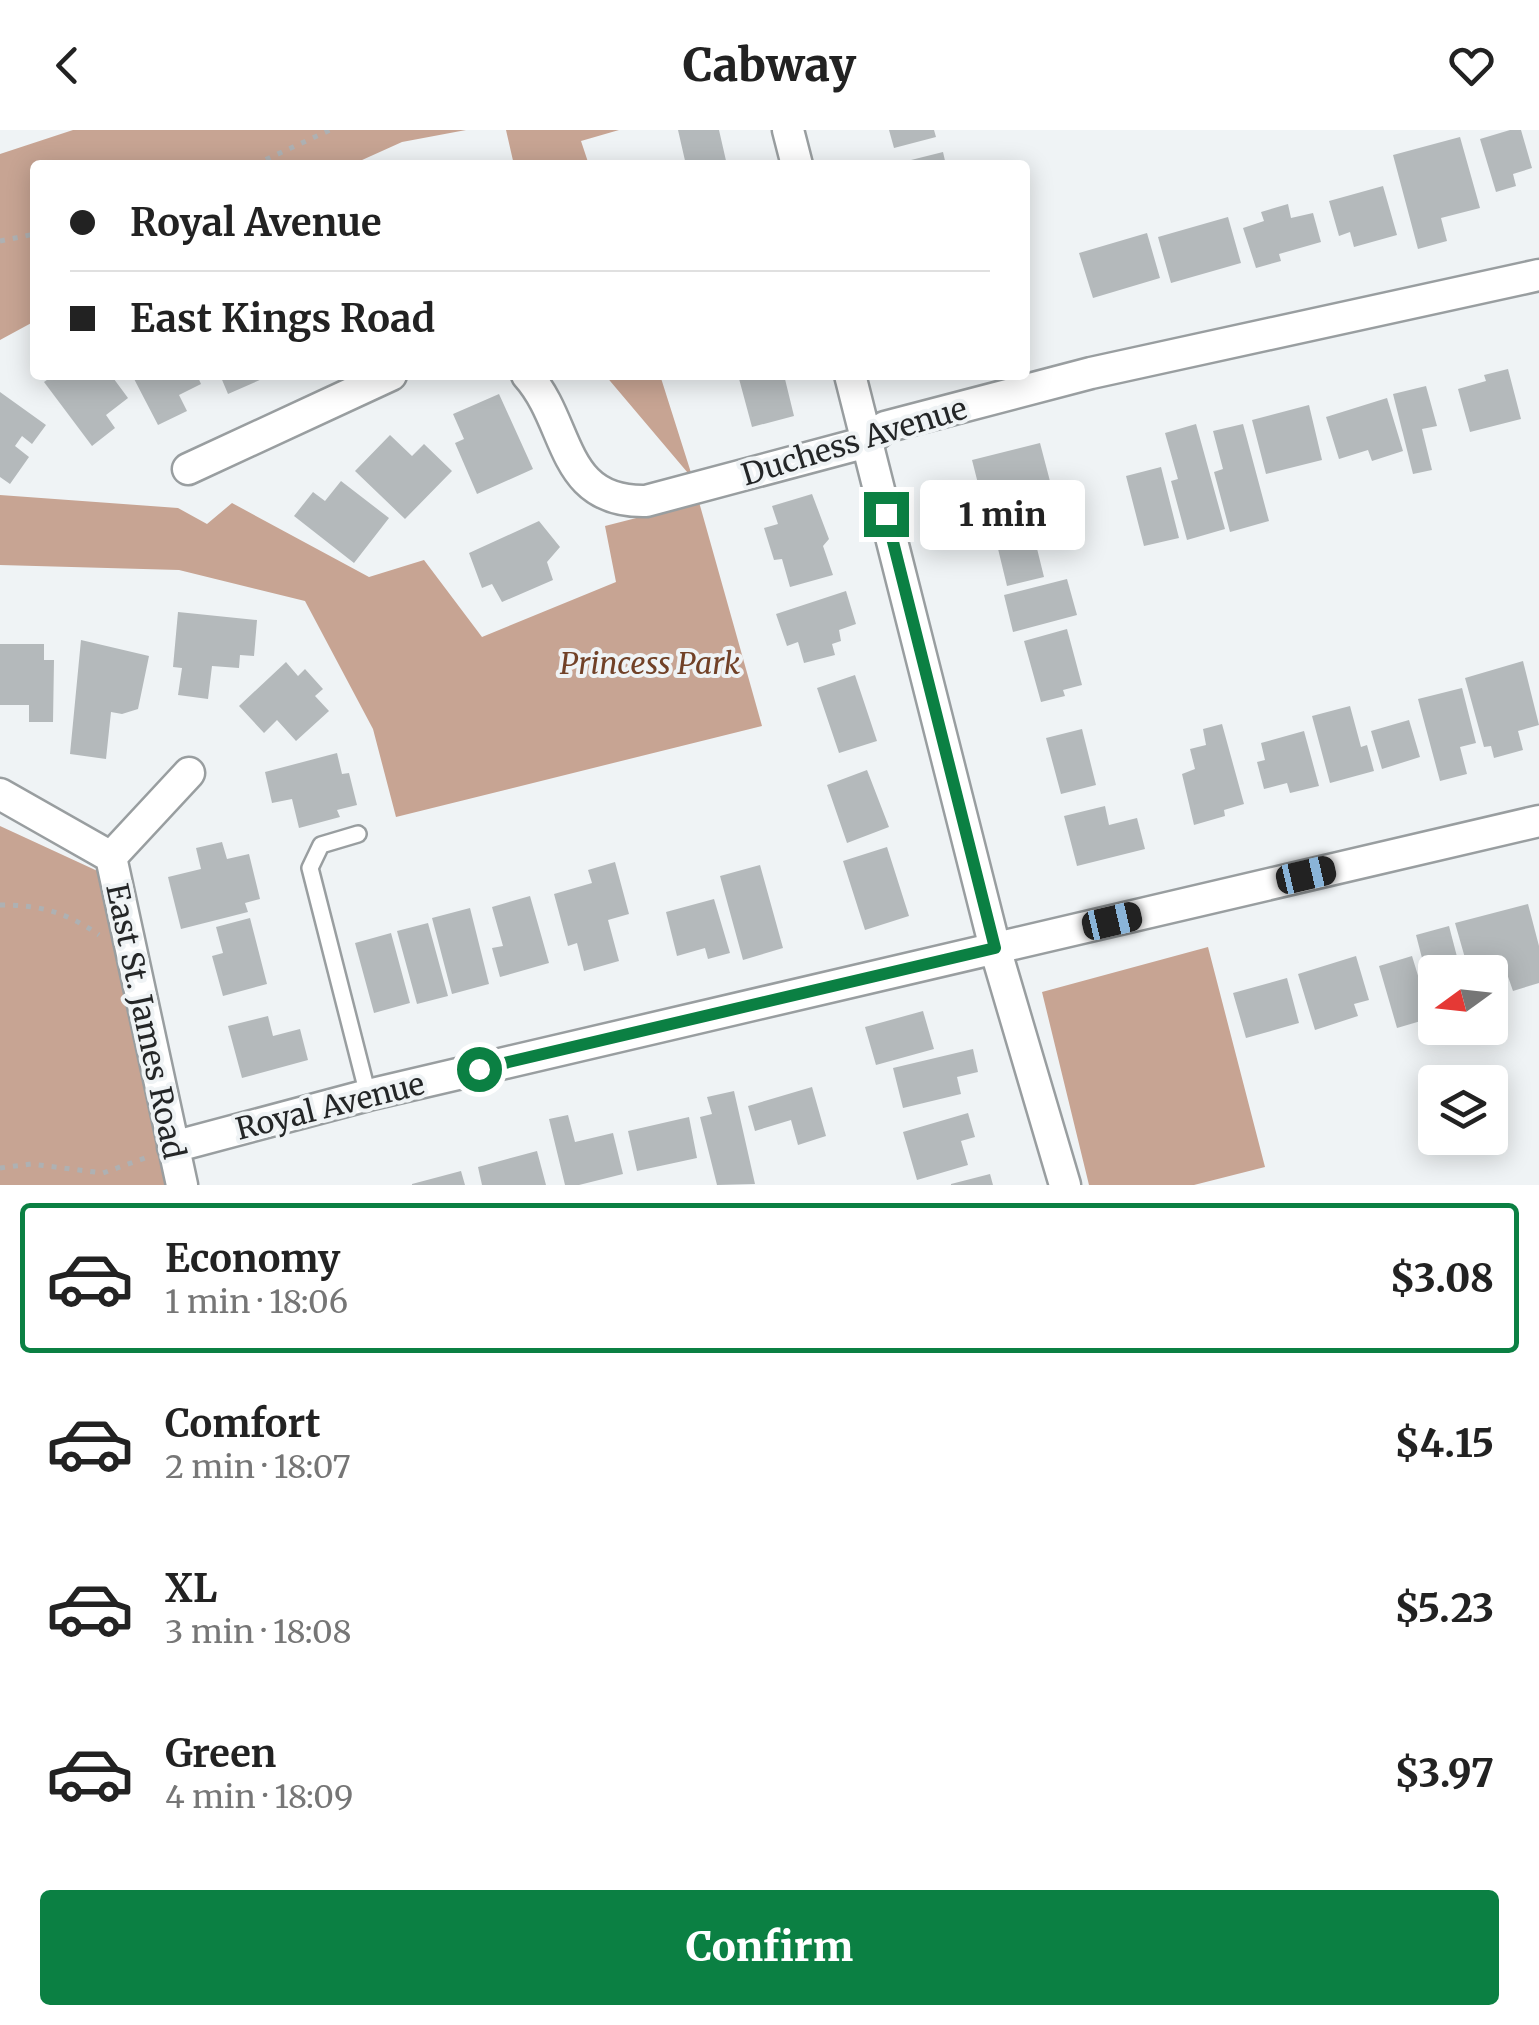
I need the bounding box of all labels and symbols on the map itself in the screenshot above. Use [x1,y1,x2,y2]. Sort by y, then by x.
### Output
street label: Duchess Avenue [737,389,971,493]
callout: 1 min [921,479,1086,549]
route end [864,492,909,537]
park label: Princess Park [560,644,741,682]
car [1273,854,1339,896]
street label: East St. James Road [98,880,194,1162]
car [1079,900,1145,942]
north arrow [1418,955,1508,1045]
route start [457,1047,502,1092]
street label: Royal Avenue [232,1064,428,1148]

